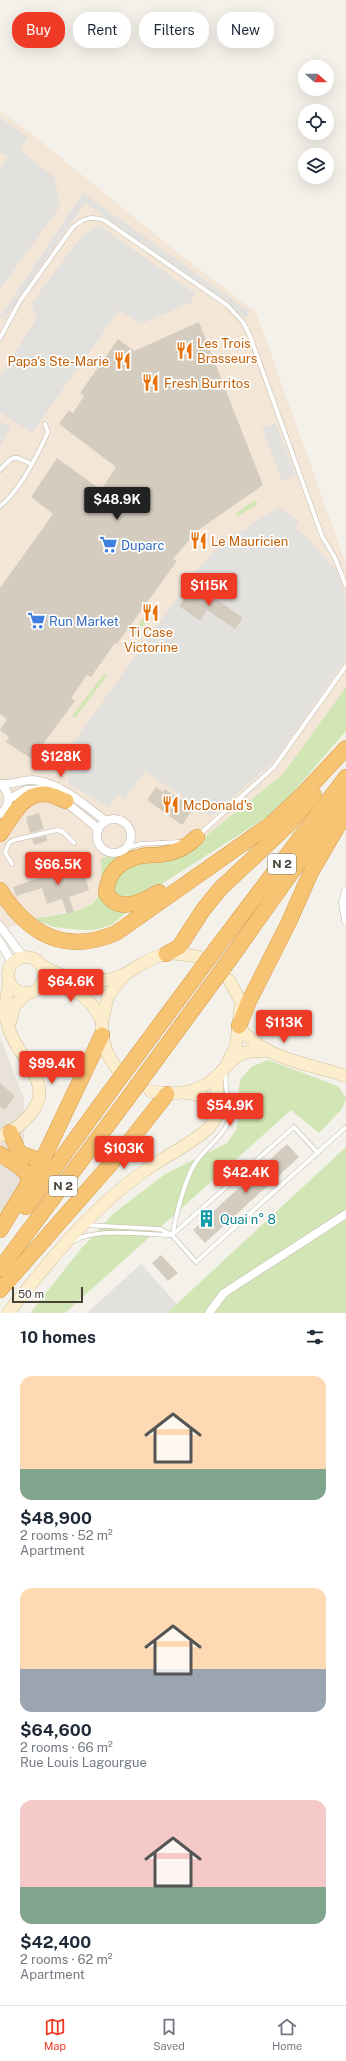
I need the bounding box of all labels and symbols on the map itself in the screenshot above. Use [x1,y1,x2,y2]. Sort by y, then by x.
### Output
north arrow [298,60,334,96]
place label: Les Trois Brasseurs [197,336,257,366]
restaurant icon: Les Trois Brasseurs [174,340,194,360]
restaurant icon: Papa's Ste-Marie [112,351,132,371]
place label: Papa's Ste-Marie [8,354,109,369]
restaurant icon: Fresh Burritos [141,373,161,393]
place label: Fresh Burritos [164,376,250,391]
pin: $48.9K [84,487,150,521]
restaurant icon: Le Mauricien [188,531,208,551]
place label: Le Mauricien [211,534,288,549]
supermarket icon: Duparc [98,535,118,555]
place label: Duparc [121,538,165,553]
pin: $115K [181,573,237,607]
restaurant icon: Ti Case Victorine [141,603,161,623]
supermarket icon: Run Market [26,611,46,631]
place label: Run Market [49,614,119,629]
place label: Ti Case Victorine [124,625,178,655]
pin: $128K [33,744,89,778]
restaurant icon: McDonald's [160,795,180,815]
place label: McDonald's [183,798,253,813]
pin: $66.5K [25,852,91,886]
road number: N 2 [268,854,296,874]
pin: $64.6K [38,969,104,1003]
pin: $113K [256,1010,312,1044]
pin: $99.4K [19,1051,85,1085]
pin: $54.9K [197,1093,263,1127]
pin: $103K [96,1136,152,1170]
pin: $42.4K [213,1160,279,1194]
road number: N 2 [49,1176,77,1196]
building icon: Quai n° 8 [197,1209,217,1229]
place label: Quai n° 8 [220,1212,276,1227]
scale bar [12,1285,83,1304]

